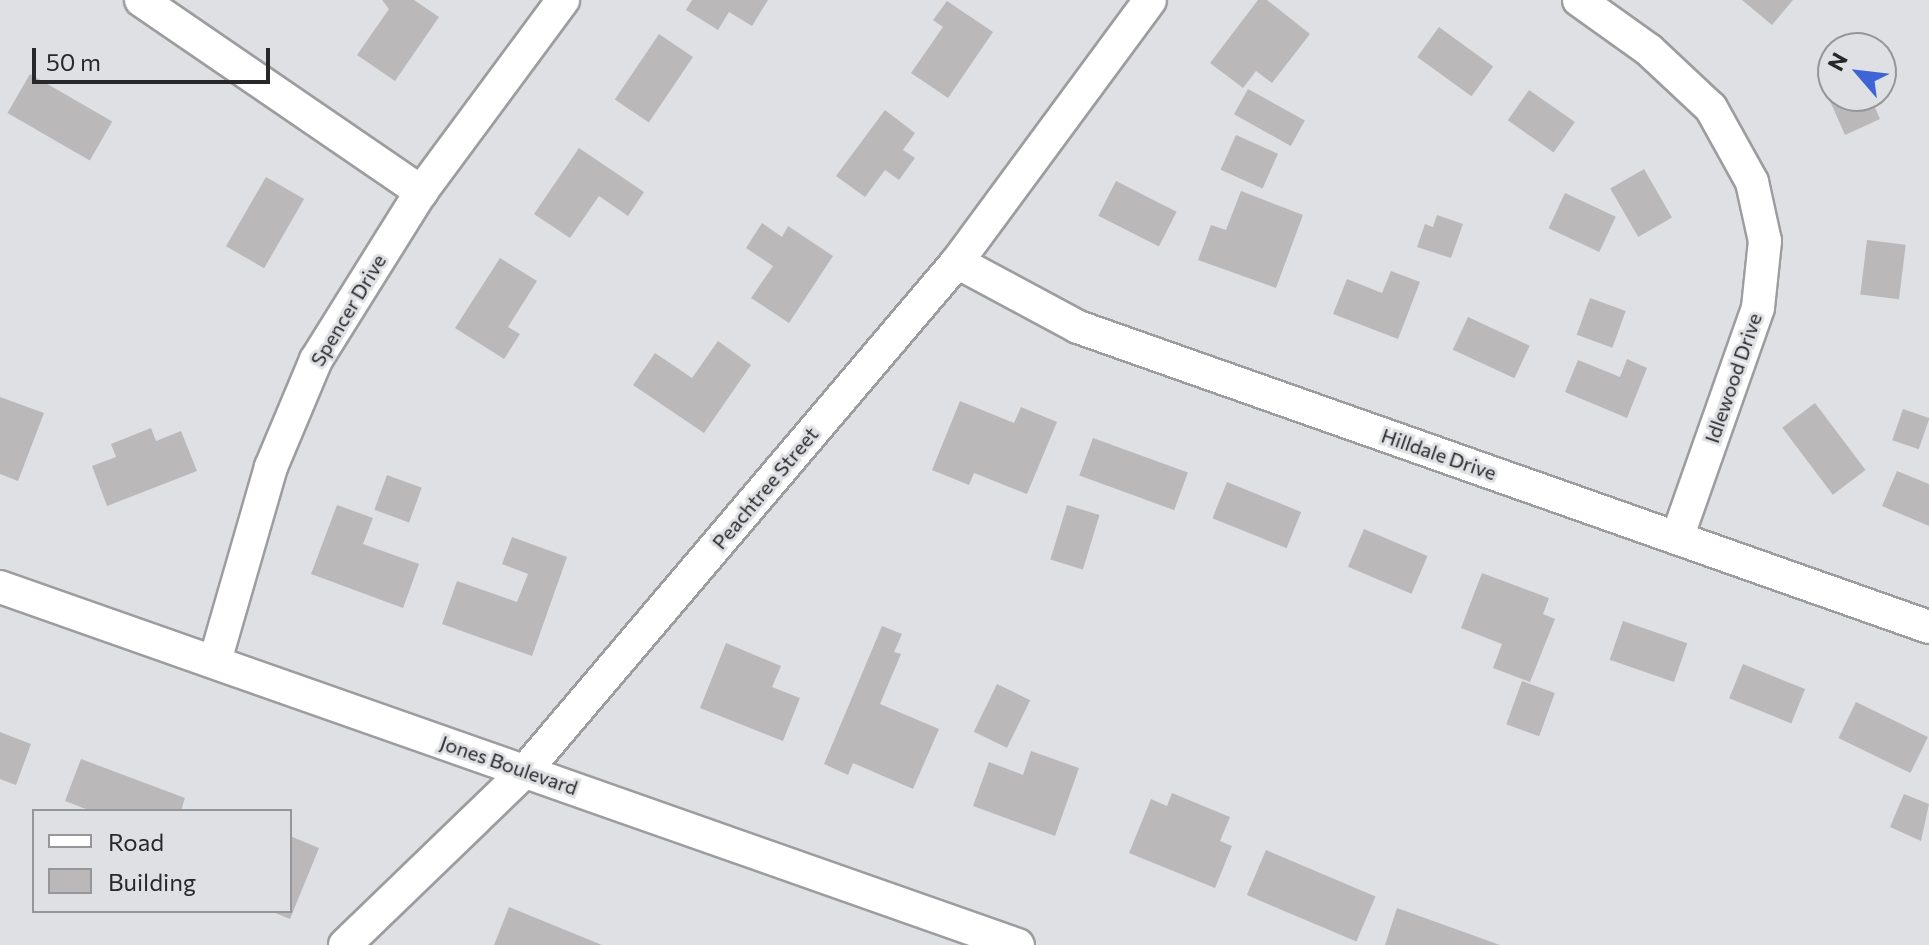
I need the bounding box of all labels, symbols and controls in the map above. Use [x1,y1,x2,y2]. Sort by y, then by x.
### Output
scale bar [36,32,274,82]
north arrow [1817,32,1897,112]
text: 50 m [46,47,101,76]
text: N [1821,48,1853,75]
street label: Spencer Drive [305,250,391,370]
street label: Idlewood Drive [1700,310,1766,446]
street label: Peachtree Street [707,422,823,554]
street label: Hilldale Drive [1378,423,1500,485]
street label: Jones Boulevard [437,730,581,800]
legend [32,809,292,913]
text: Road [108,827,164,856]
text: Building [108,867,196,896]

